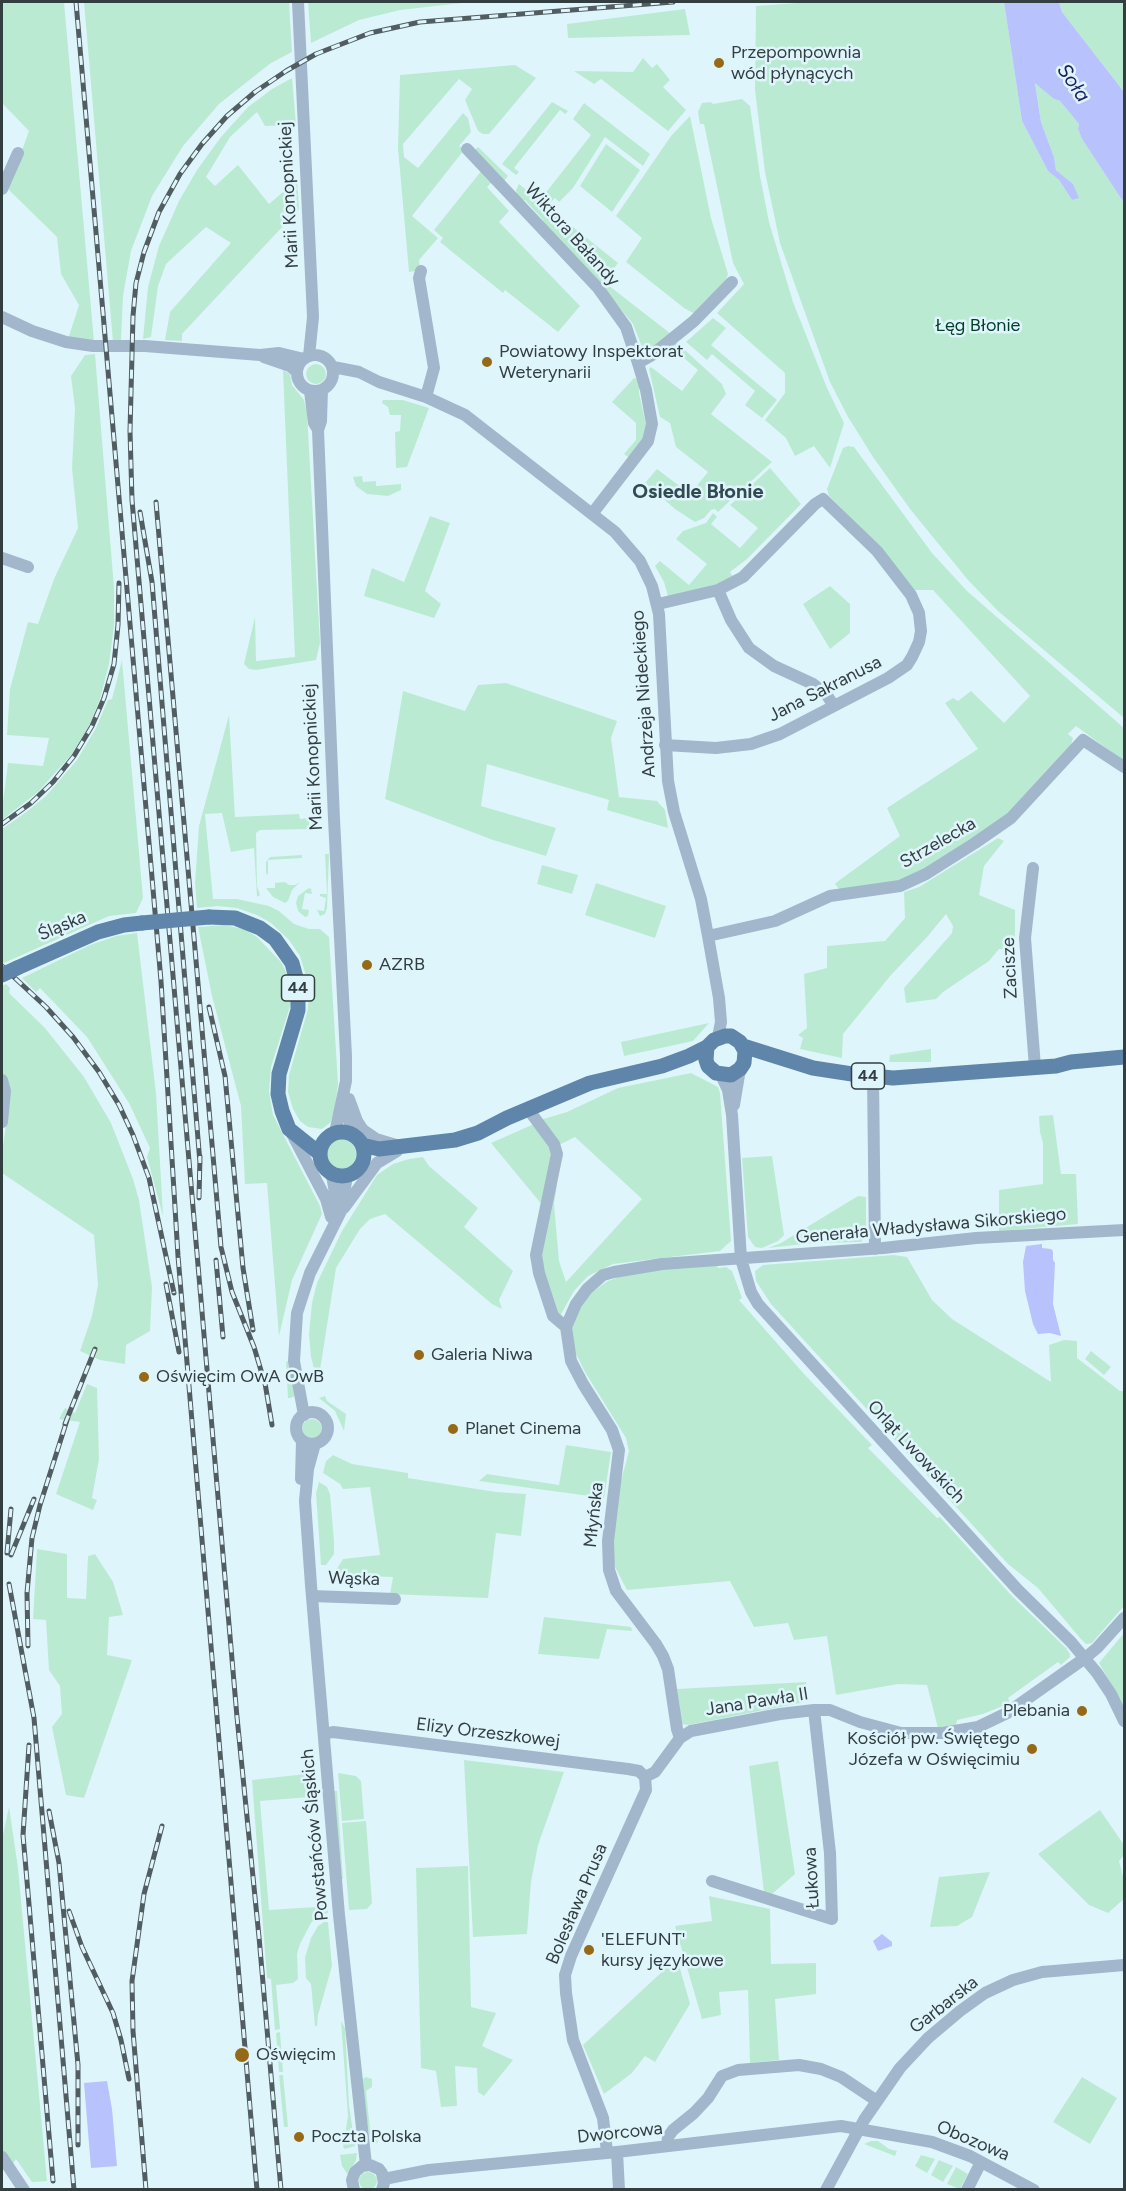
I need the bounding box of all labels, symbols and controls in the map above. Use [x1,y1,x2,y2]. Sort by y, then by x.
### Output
place label: Przepompownia wód płynących [731,42,861,84]
marker: Przepompownia wód płynących [712,56,726,70]
water label: Soła [1051,59,1095,107]
street label: Marii Konopnickiej [274,121,304,269]
street label: Wiktora Bałandy [520,179,624,291]
park label: Łęg Błonie [936,315,1020,337]
place label: Powiatowy Inspektorat Weterynarii [499,341,684,384]
marker: Powiatowy Inspektorat Weterynarii [480,355,494,369]
district label: Osiedle Błonie [632,480,764,504]
street label: Andrzeja Nideckiego [627,609,661,779]
street label: Jana Sakranusa [765,651,885,727]
street label: Marii Konopnickiej [298,683,328,831]
street label: Strzelecka [896,813,980,873]
street label: Śląska [35,906,89,946]
street label: Zacisze [998,937,1022,999]
place label: AZRB [379,954,425,976]
marker: AZRB [360,958,374,972]
road number: 44 [282,975,314,1001]
road number: 44 [852,1063,884,1089]
street label: Generała Władysława Sikorskiego [795,1203,1067,1249]
place label: Galeria Niwa [431,1344,533,1366]
marker: Galeria Niwa [412,1348,426,1362]
place label: Oświęcim OwA OwB [156,1366,324,1388]
marker: Oświęcim OwA OwB [137,1370,151,1384]
street label: Orląt Lwowskich [863,1396,969,1508]
place label: Planet Cinema [465,1418,581,1440]
marker: Planet Cinema [446,1422,460,1436]
street label: Młyńska [580,1481,608,1549]
street label: Wąska [328,1567,380,1591]
street label: Jana Pawła II [704,1683,810,1721]
place label: Plebania [1003,1700,1070,1722]
marker: Plebania [1075,1704,1089,1718]
street label: Elizy Orzeszkowej [415,1713,561,1753]
place label: Kościół pw. Świętego Józefa w Oświęcimiu [847,1728,1020,1770]
marker: Kościół pw. Świętego Józefa w Oświęcimiu [1025,1742,1039,1756]
street label: Powstańców Śląskich [297,1748,333,1922]
street label: Bolesława Prusa [542,1840,612,1968]
street label: Łukowa [800,1847,824,1909]
place label: 'ELEFUNT' kursy językowe [601,1929,724,1972]
marker: 'ELEFUNT' kursy językowe [582,1943,596,1957]
street label: Garbarska [905,1972,983,2038]
place label: Oświęcim [256,2044,336,2066]
marker: Oświęcim [233,2046,251,2064]
street label: Obozowa [933,2116,1013,2166]
street label: Dworcowa [576,2118,664,2148]
place label: Poczta Polska [311,2126,421,2148]
marker: Poczta Polska [292,2130,306,2144]

